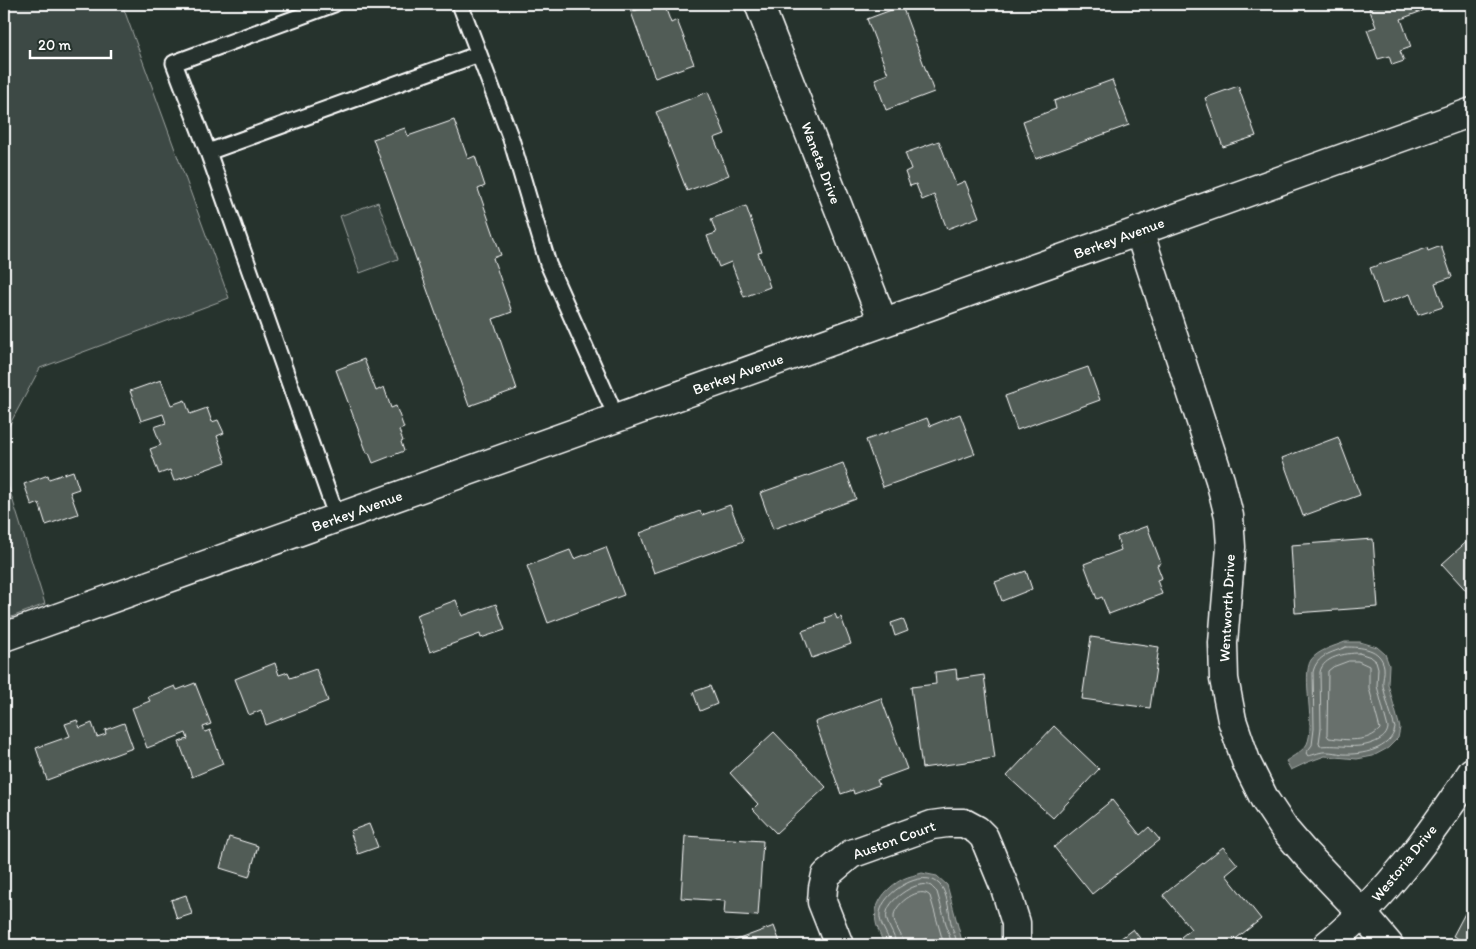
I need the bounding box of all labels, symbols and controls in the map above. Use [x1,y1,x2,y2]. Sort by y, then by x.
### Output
scale bar [30,28,111,60]
text: 20 m [38,36,72,54]
street label: Waneta Drive [797,120,845,206]
street label: Berkey Avenue [1071,213,1167,263]
street label: Berkey Avenue [690,349,786,399]
street label: Berkey Avenue [309,486,405,536]
street label: Wentworth Drive [1215,554,1239,662]
street label: Auston Court [850,817,938,863]
street label: Westoria Drive [1367,821,1441,905]

